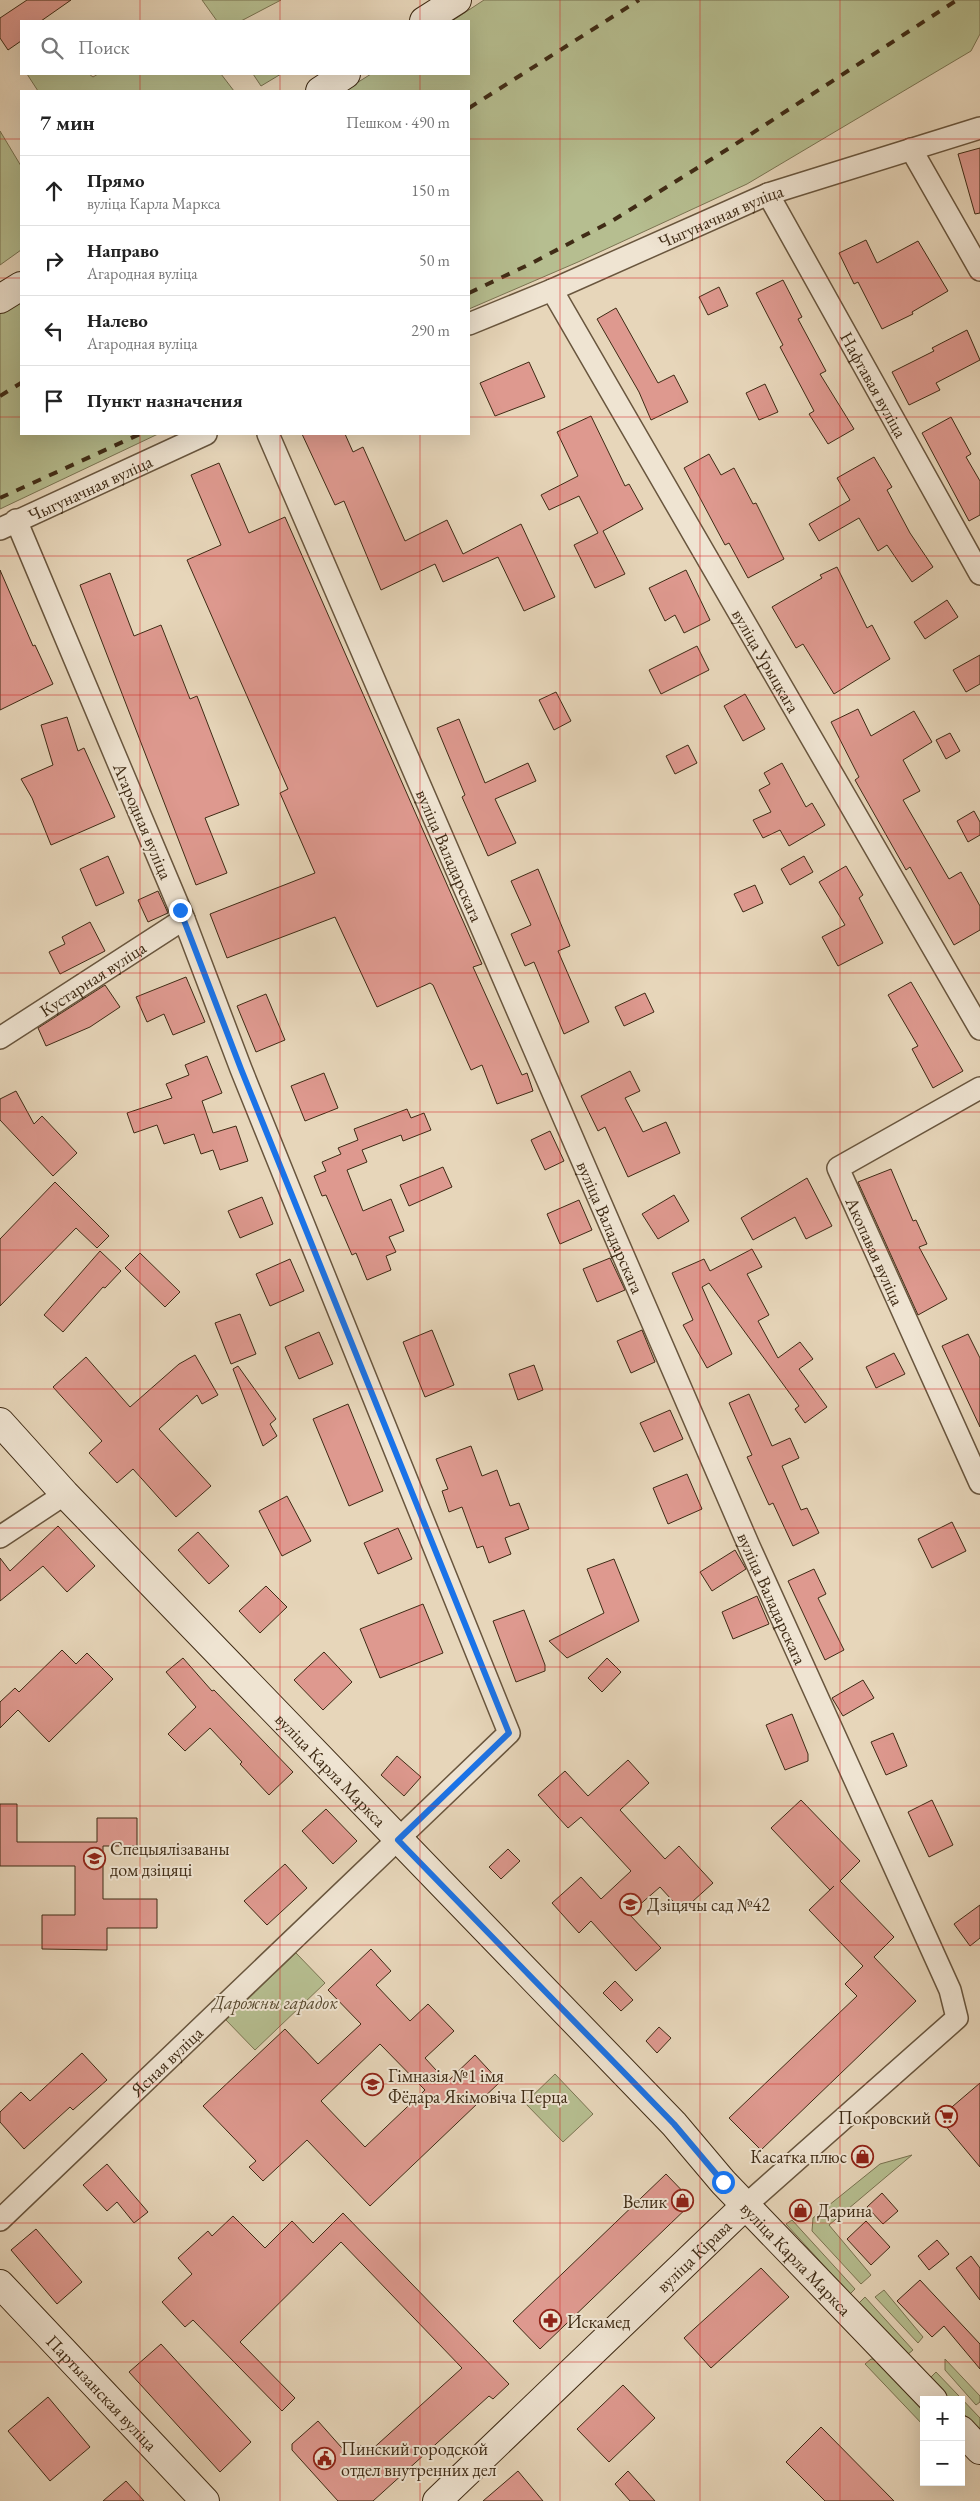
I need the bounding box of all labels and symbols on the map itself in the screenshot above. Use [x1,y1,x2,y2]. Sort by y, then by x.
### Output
street label: Чыгуначная вуліца [654,178,787,253]
street label: Нафтавая вуліца [835,327,913,442]
street label: Чыгуначная вуліца [24,449,156,526]
street label: вуліца Урыцкага [727,604,806,717]
street label: Агародная вуліца [108,758,178,884]
street label: вуліца Валадарскага [411,785,489,926]
route end [169,899,192,922]
street label: Кустарная вуліца [35,935,151,1021]
street label: вуліца Валадарскага [572,1157,650,1298]
street label: Акопавая вуліца [841,1192,910,1310]
street label: вуліца Валадарскага [733,1529,813,1669]
street label: вуліца Карла Маркса [271,1707,392,1832]
place label: Спецыялізаваны дом дзіцяці [110,1837,229,1881]
school or university icon: Спецыялізаваны дом дзіцяці [82,1846,106,1870]
school or university icon: Дзіцячы сад №42 [619,1892,643,1916]
place label: Дзіцячы сад №42 [647,1893,770,1916]
park label: Дарожны гарадок [210,1991,338,2015]
street label: Ясная вуліца [124,2020,208,2102]
place label: Гімназія №1 імя Фёдара Якімовіча Перца [388,2064,569,2108]
school or university icon: Гімназія №1 імя Фёдара Якімовіча Перца [360,2073,384,2097]
supermarket icon: Покровский [935,2105,959,2129]
place label: Покровский [838,2106,931,2129]
shop icon: Касатка плюс [851,2144,875,2168]
place label: Касатка плюс [750,2145,847,2168]
route start [712,2171,735,2194]
shop icon: Велик [671,2189,695,2213]
place label: Велик [623,2190,667,2213]
street label: вуліца Карла Маркса [736,2196,857,2321]
shop icon: Дарина [789,2198,813,2222]
place label: Дарина [817,2199,873,2222]
street label: вуліца Кірава [651,2214,736,2297]
pharmacy icon: Искамед [539,2309,563,2333]
place label: Искамед [567,2310,631,2333]
street label: Партызанская вуліца [42,2329,163,2456]
place label: Пинский городской отдел внутренних дел [341,2437,497,2481]
public building icon: Пинский городской отдел внутренних дел [313,2446,337,2470]

